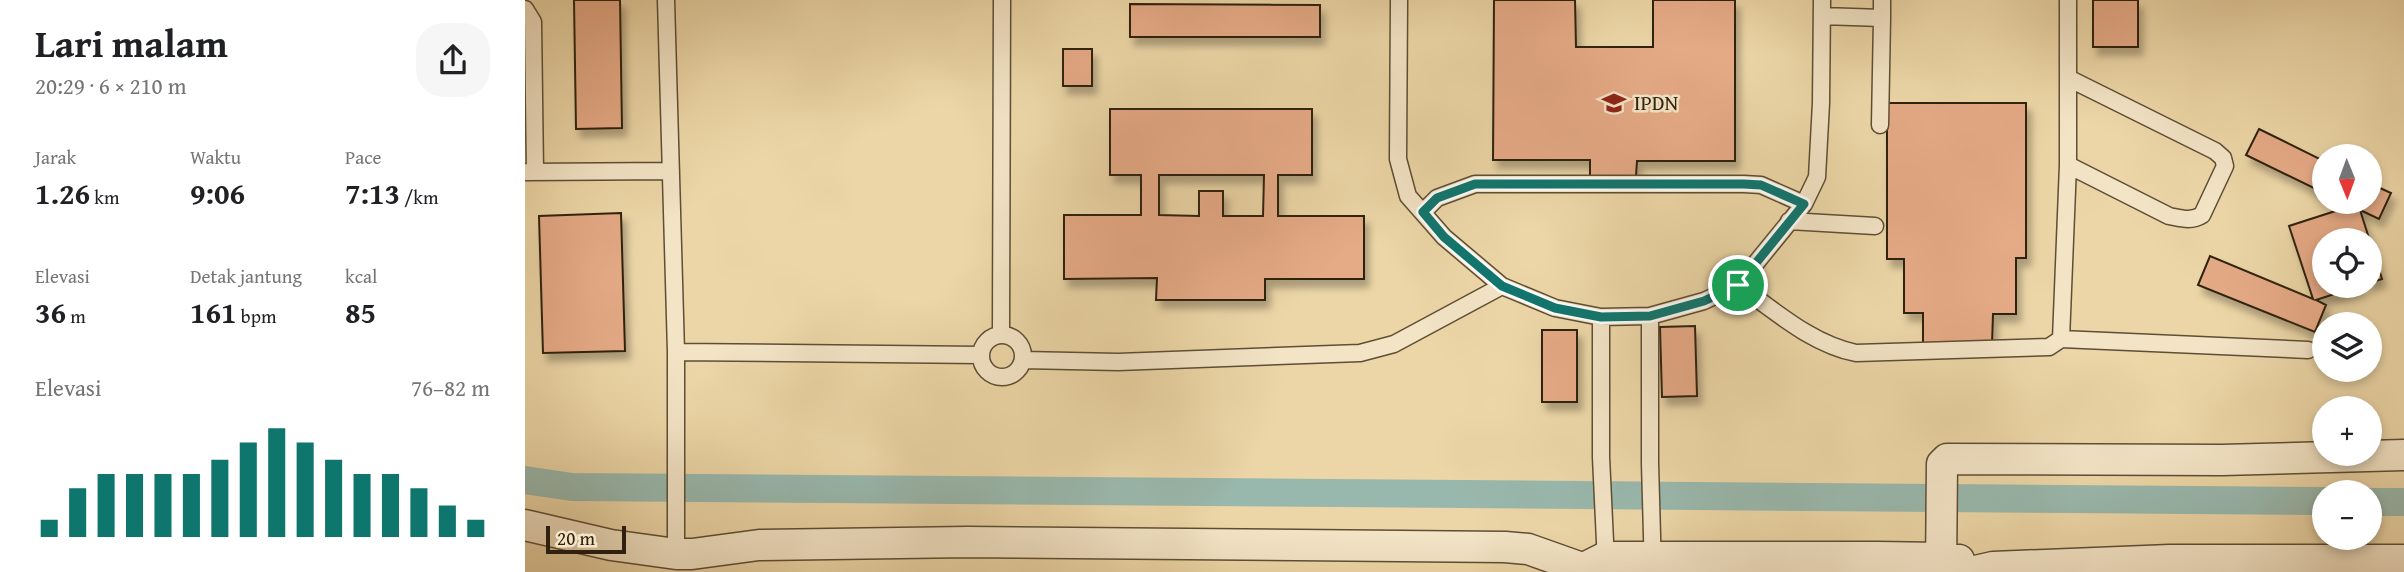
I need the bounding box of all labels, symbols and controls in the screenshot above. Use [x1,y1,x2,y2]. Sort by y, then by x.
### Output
text: Lari malam [35,15,228,71]
button: share [416,23,490,97]
text: 20:29 · 6 × 210 m [35,69,187,102]
place label: IPDN [1634,87,1679,118]
school or university icon: IPDN [1600,89,1628,117]
text: Jarak [35,143,76,171]
text: Waktu [190,143,241,171]
text: Pace [345,143,382,171]
north arrow [2312,144,2382,214]
map controls [2312,144,2382,550]
text: 1.26 [35,171,90,215]
text: 9:06 [190,171,245,215]
text: 7:13 [345,171,400,215]
text: km [90,183,119,211]
text: /km [400,183,438,211]
button: locate [2312,228,2382,298]
pin [1708,255,1768,315]
text: Elevasi [35,262,90,290]
text: Detak jantung [190,262,302,290]
text: kcal [345,262,377,290]
icon: arrive [1719,266,1757,304]
text: 36 [35,290,66,334]
text: 161 [190,290,237,334]
text: 85 [345,290,376,334]
text: m [66,302,86,330]
text: bpm [237,302,276,330]
button: layers [2312,312,2382,382]
text: Elevasi [35,371,101,404]
text: 76–82 m [411,371,490,404]
button: + [2312,396,2382,466]
button: − [2312,480,2382,550]
scale bar [546,523,627,555]
text: 20 m [557,524,595,552]

